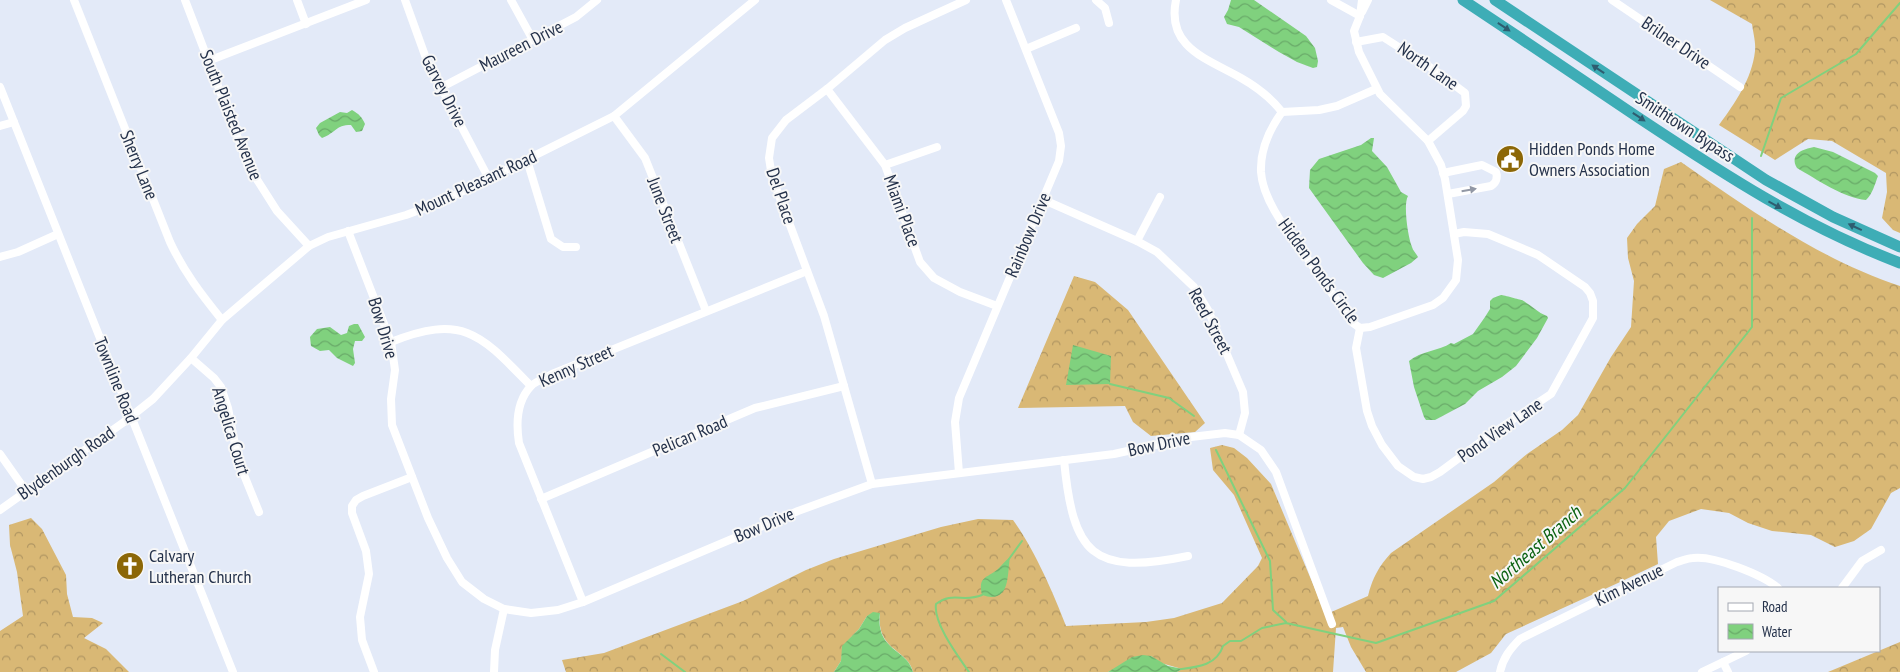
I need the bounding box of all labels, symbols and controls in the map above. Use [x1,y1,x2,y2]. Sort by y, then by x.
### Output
street label: Brilner Drive [1637,11,1715,74]
street label: Maureen Drive [475,15,566,76]
one-way arrow [1497,22,1510,32]
street label: North Lane [1393,36,1463,95]
street label: South Plaisted Avenue [195,46,268,183]
street label: Garvey Drive [417,51,472,131]
one-way arrow [1591,64,1605,74]
street label: Smithtown Bypass [1631,86,1739,167]
one-way arrow [1632,112,1645,122]
street label: Sherry Lane [115,127,164,203]
place label: Hidden Ponds Home Owners Association [1529,137,1655,181]
street label: Mount Pleasant Road [411,144,540,221]
public building icon: Hidden Ponds Home Owners Association [1495,144,1525,174]
street label: Del Place [761,165,802,227]
street label: Miami Place [879,172,926,250]
street label: June Street [642,173,689,246]
one-way arrow [1462,186,1478,194]
street label: Rainbow Drive [999,189,1056,281]
one-way arrow [1768,201,1783,209]
street label: Hidden Ponds Circle [1274,214,1365,328]
one-way arrow [1848,223,1862,231]
street label: Reed Street [1183,284,1237,358]
street label: Bow Drive [363,294,404,361]
street label: Townline Road [89,334,144,426]
street label: Kenny Street [535,339,616,392]
street label: Angelica Court [207,384,256,478]
street label: Pond View Lane [1453,392,1546,467]
street label: Pelican Road [649,409,731,462]
street label: Blydenburgh Road [13,421,119,505]
street label: Bow Drive [1126,426,1192,461]
water label: Northeast Branch [1484,499,1587,593]
street label: Bow Drive [730,502,797,547]
place label: Calvary Lutheran Church [149,544,251,588]
church icon: Calvary Lutheran Church [115,551,145,581]
street label: Kim Avenue [1591,558,1667,611]
legend [1718,587,1880,652]
text: Road [1762,597,1788,616]
text: Water [1762,622,1793,641]

